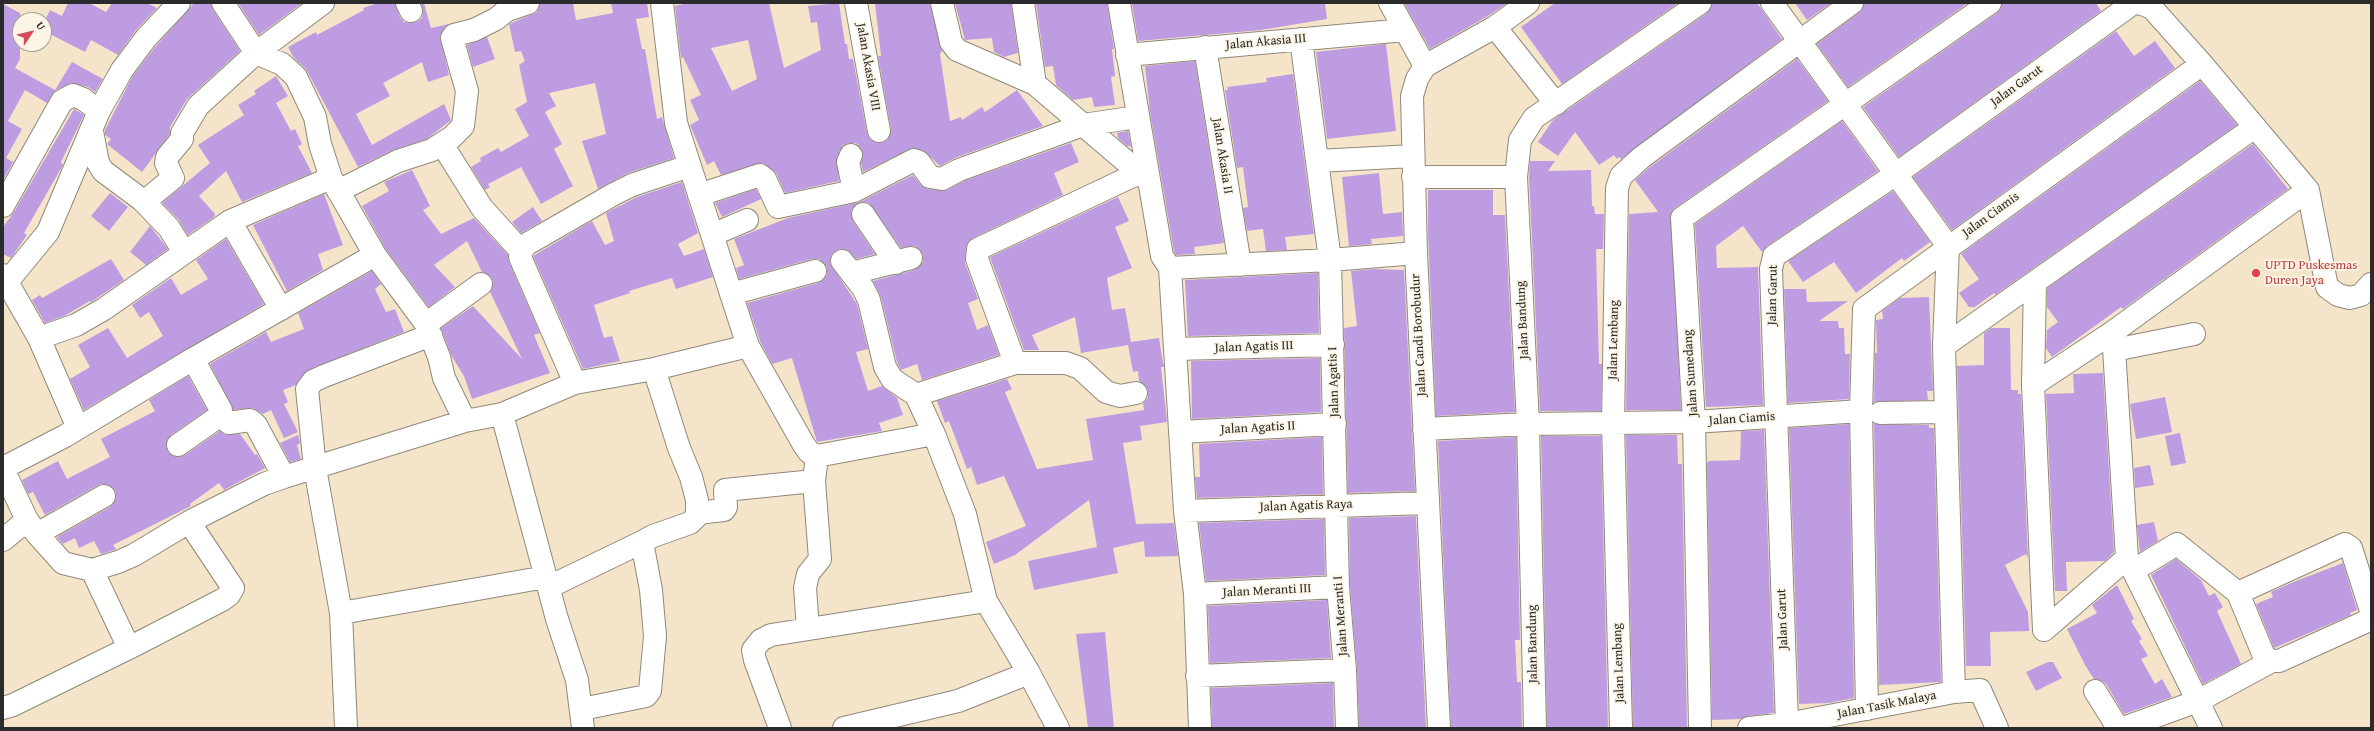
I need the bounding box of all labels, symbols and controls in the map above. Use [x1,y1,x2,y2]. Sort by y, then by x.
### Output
north arrow [12,12,52,52]
text: U [32,18,50,33]
street label: Jalan Akasia VIII [853,22,883,112]
street label: Jalan Akasia III [1225,31,1307,53]
street label: Jalan Garut [1988,62,2046,110]
street label: Jalan Akasia II [1208,117,1236,195]
street label: Jalan Ciamis [1960,189,2022,241]
place label: UPTD Puskesmas Duren Jaya [2265,258,2357,289]
street label: Jalan Garut [1765,264,1781,326]
marker: UPTD Puskesmas Duren Jaya [2250,267,2262,279]
street label: Jalan Candi Borobudur [1408,273,1430,397]
street label: Jalan Bandung [1513,280,1533,360]
street label: Jalan Lembang [1606,300,1622,380]
street label: Jalan Sumedang [1680,329,1702,417]
street label: Jalan Agatis III [1214,338,1294,356]
street label: Jalan Agatis I [1325,346,1343,418]
street label: Jalan Ciamis [1708,409,1776,429]
street label: Jalan Agatis II [1220,418,1296,438]
street label: Jalan Agatis Raya [1259,497,1353,515]
street label: Jalan Meranti I [1330,575,1352,657]
street label: Jalan Meranti III [1222,581,1312,601]
street label: Jalan Garut [1774,588,1792,650]
street label: Jalan Bandung [1525,604,1541,684]
street label: Jalan Lembang [1610,623,1628,703]
street label: Jalan Tasik Malaya [1836,688,1938,722]

